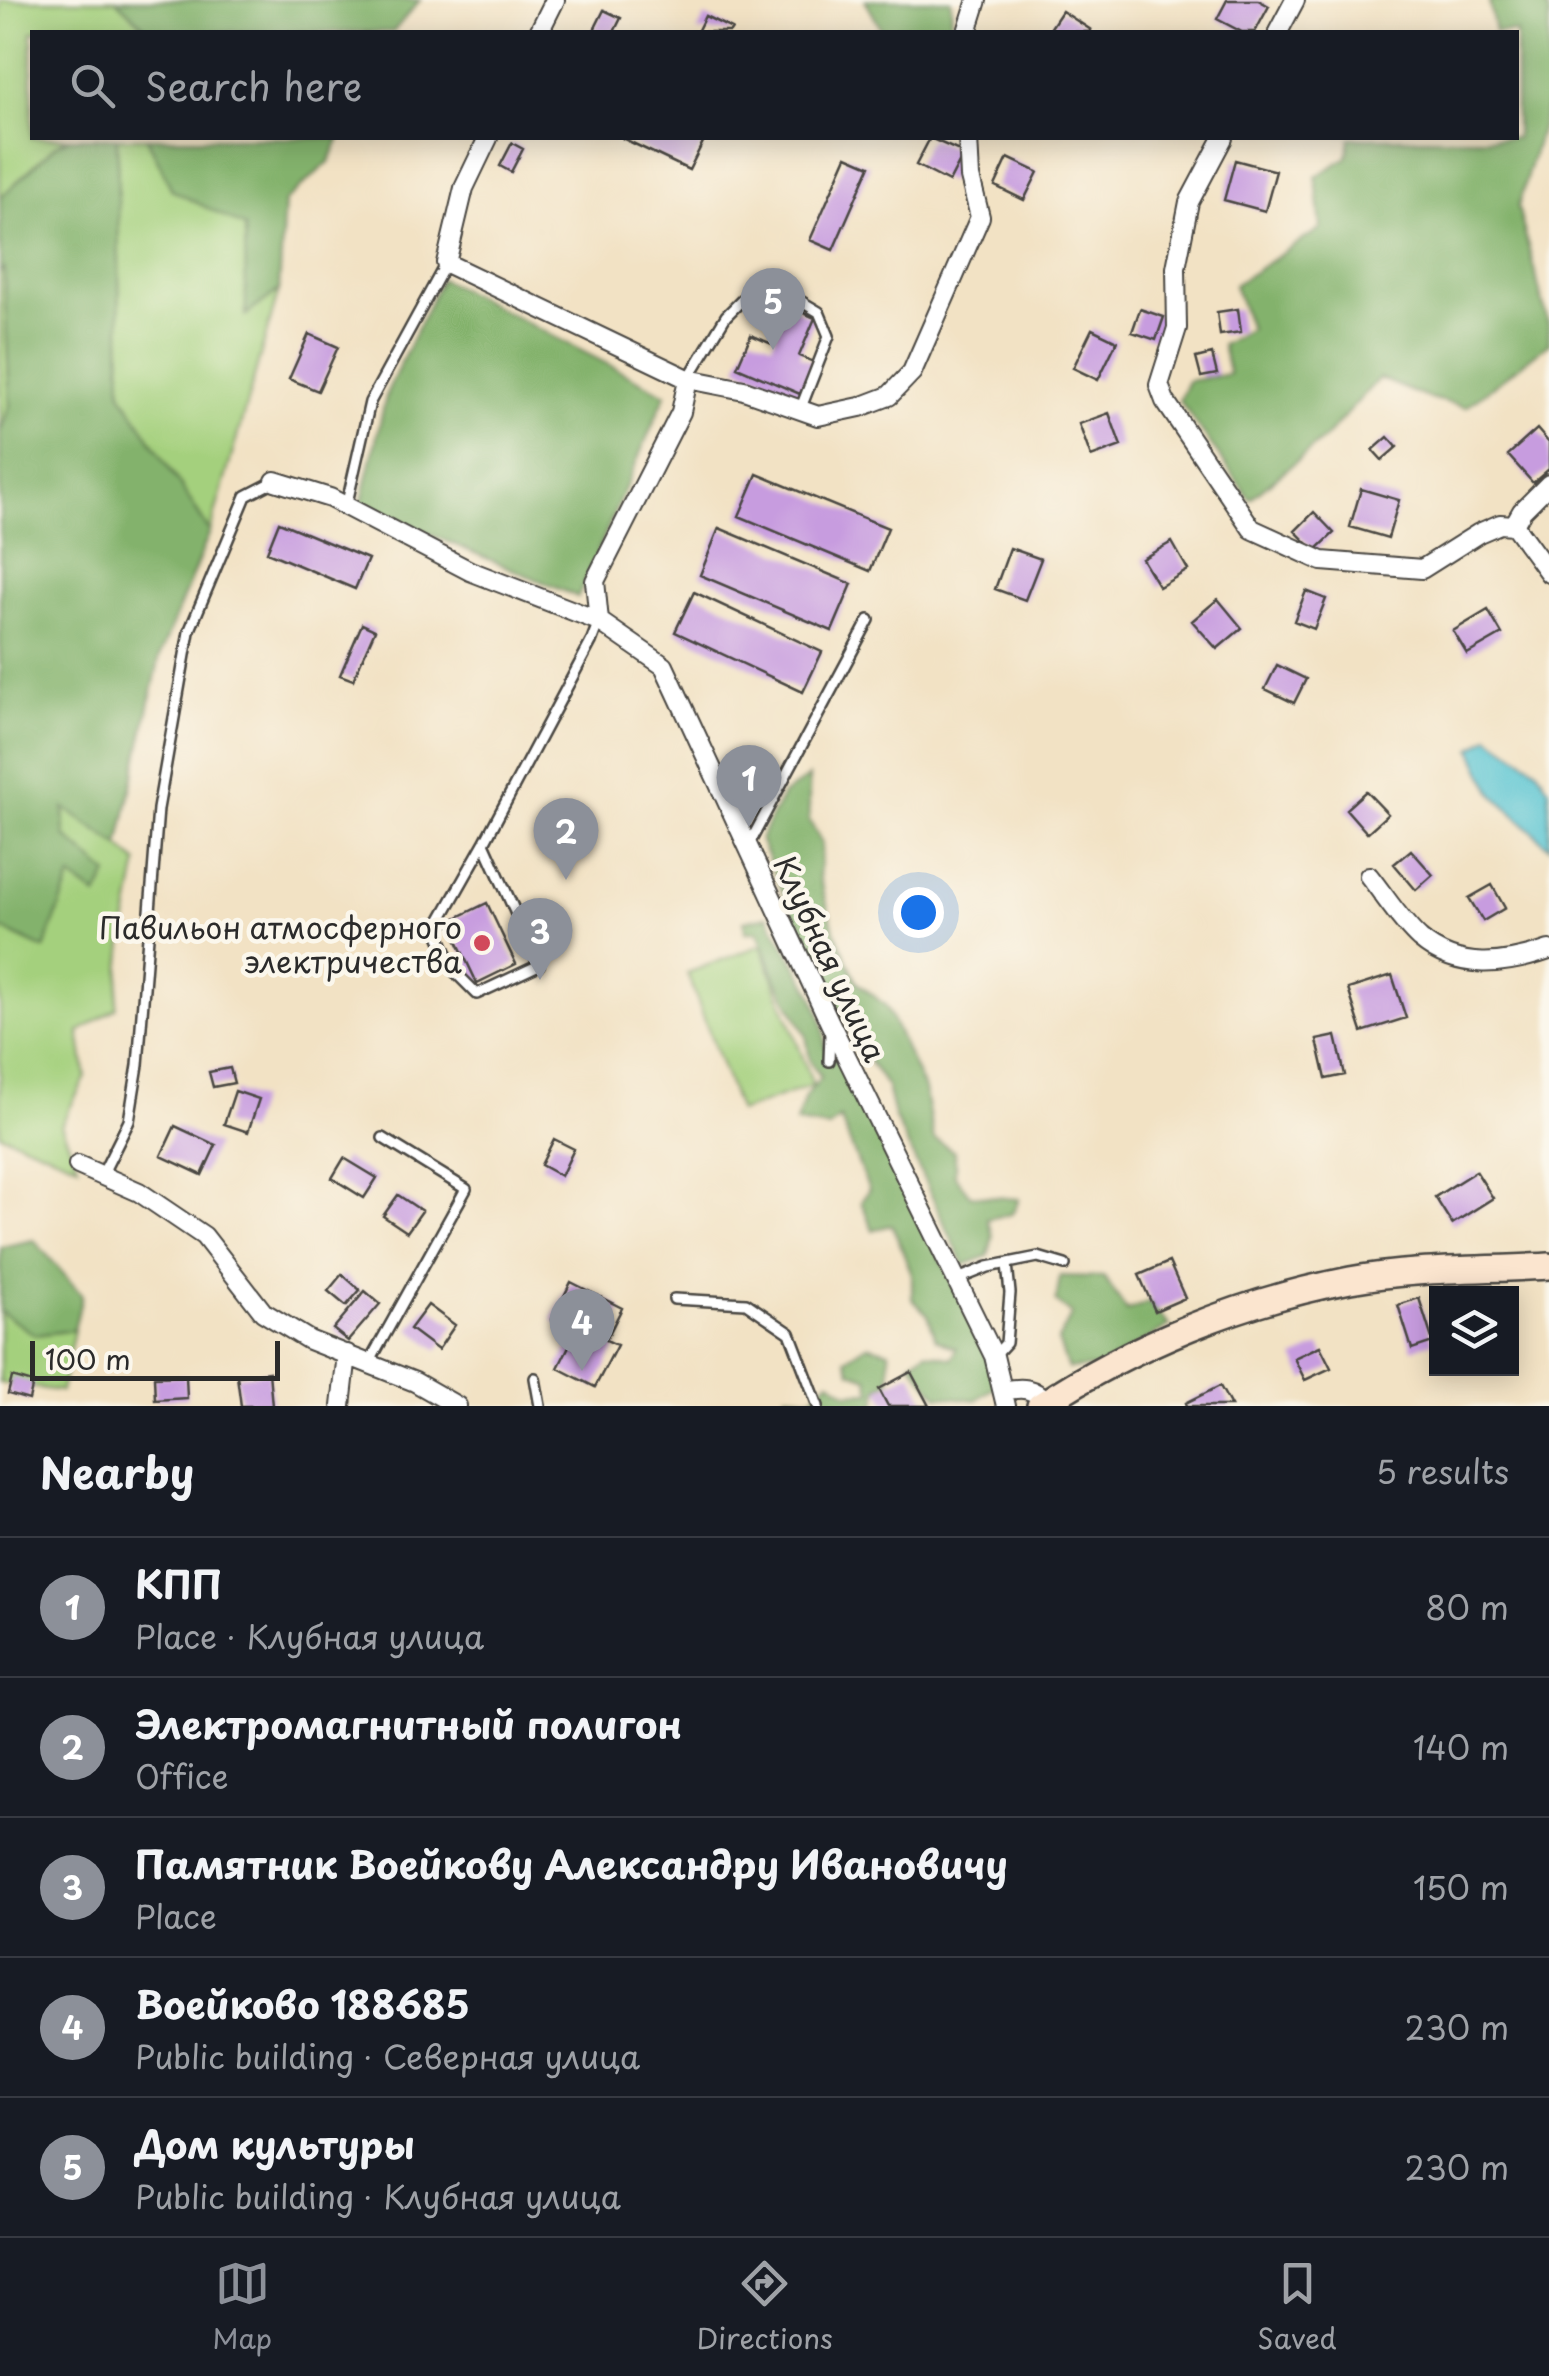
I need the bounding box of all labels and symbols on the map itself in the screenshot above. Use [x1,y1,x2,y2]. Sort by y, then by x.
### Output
pin: 5 [740,268,806,350]
pin: 1 [716,744,782,827]
pin: 2 [534,798,598,880]
street label: Клубная улица [764,847,899,1069]
your location [893,887,944,938]
pin: 3 [508,898,572,980]
place label: Павильон атмосферного электричества [99,904,462,983]
marker: Павильон атмосферного электричества [471,932,493,954]
pin: 4 [550,1288,614,1371]
scale bar [30,1336,280,1380]

